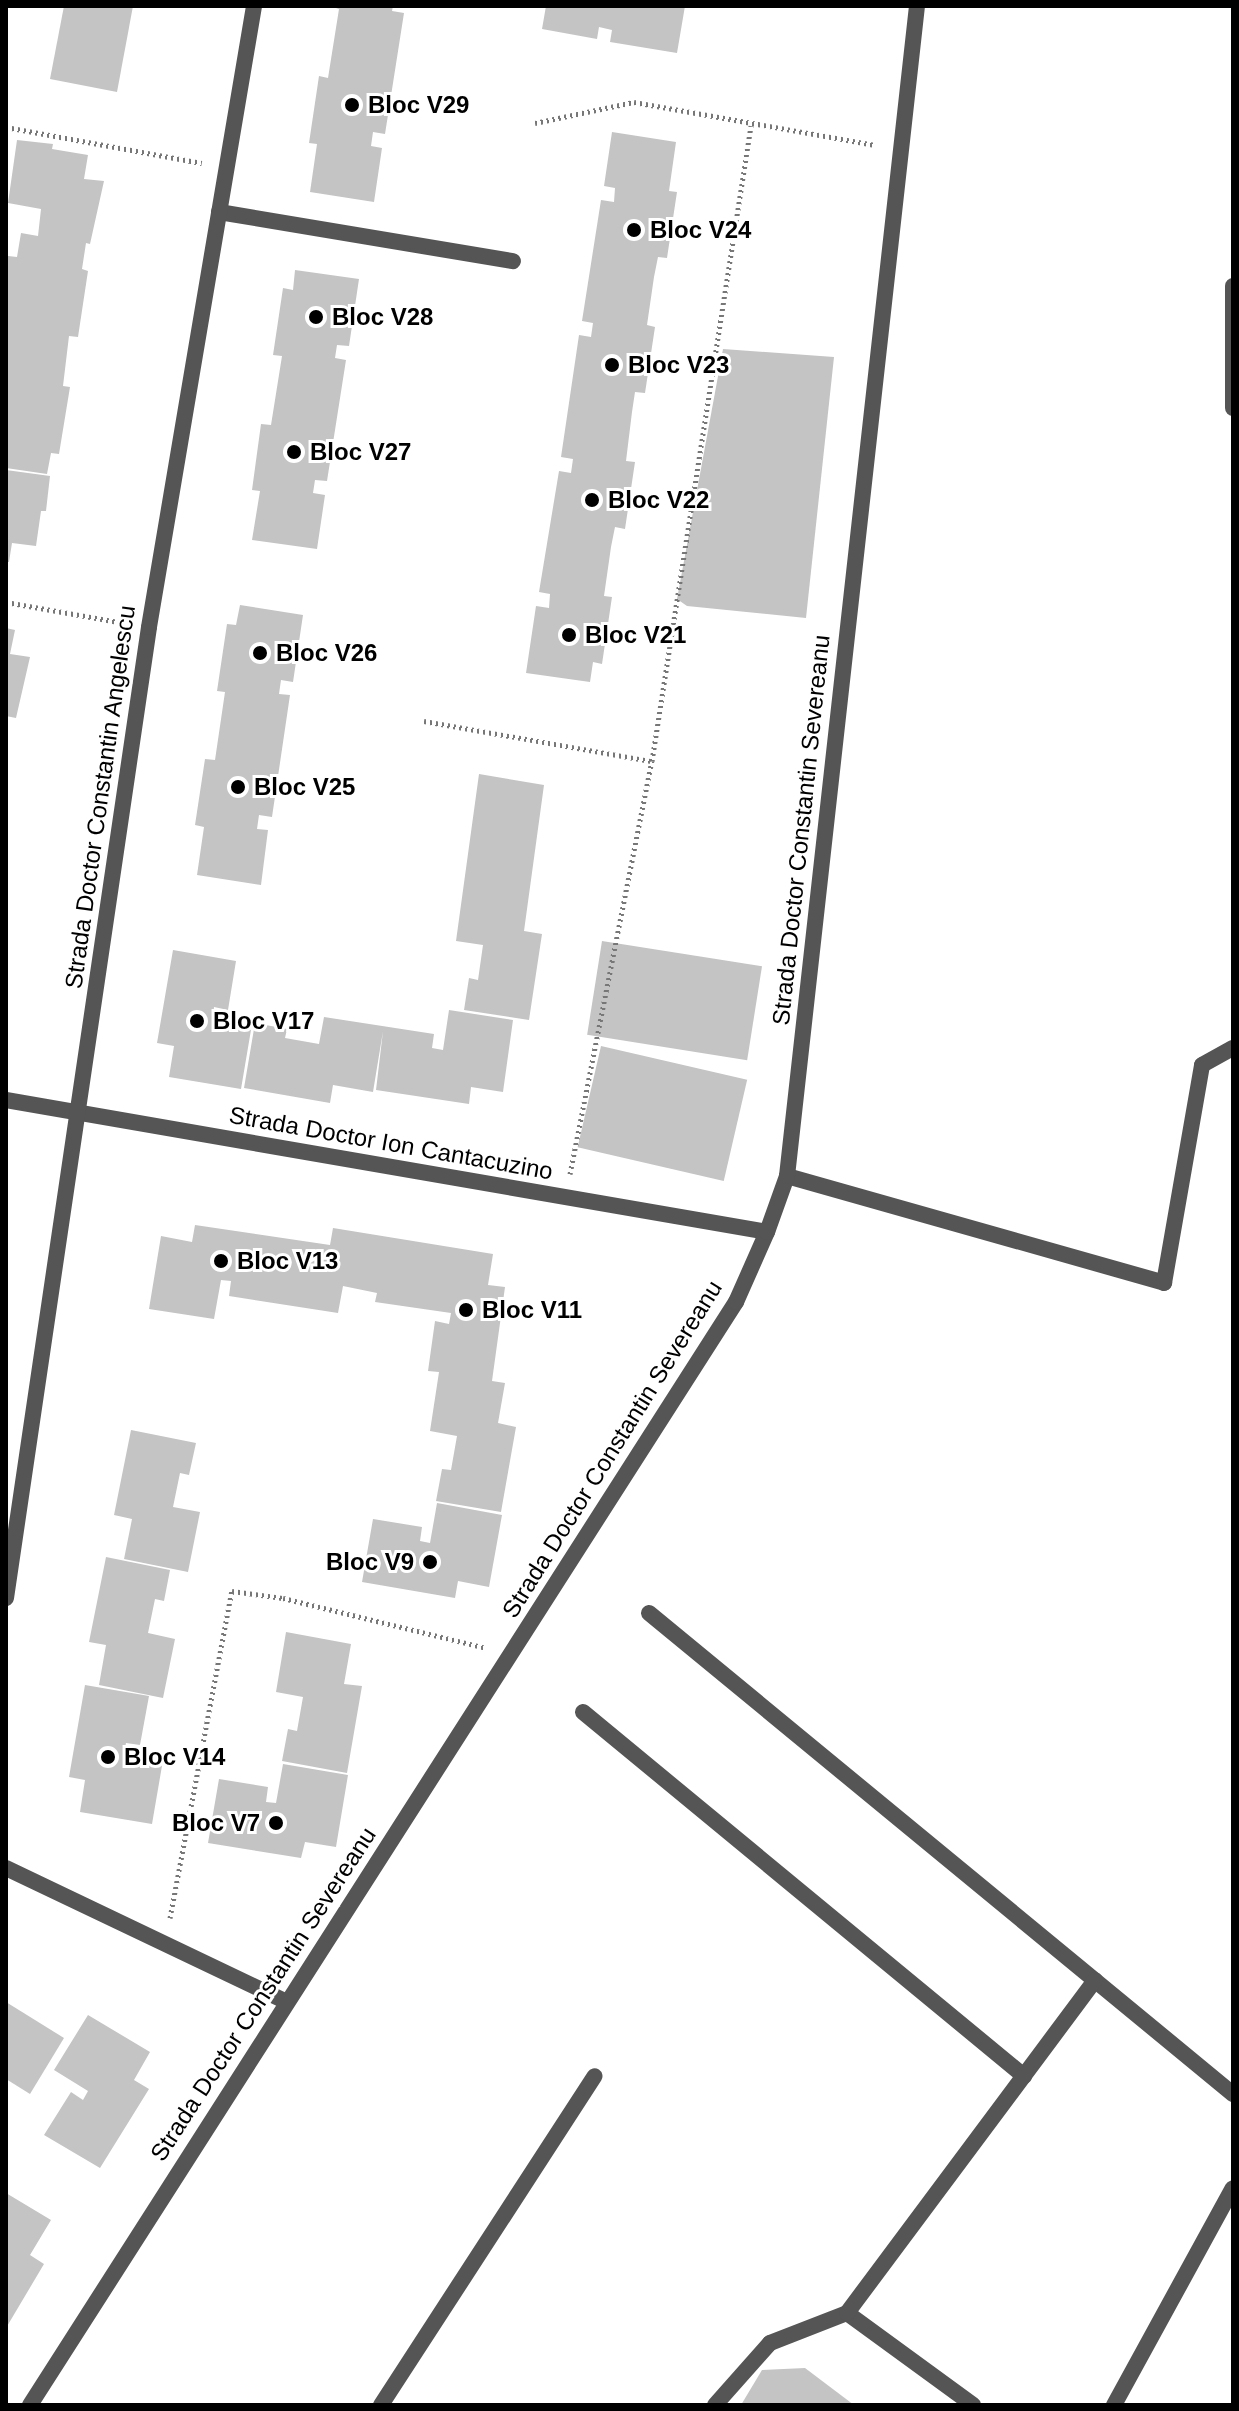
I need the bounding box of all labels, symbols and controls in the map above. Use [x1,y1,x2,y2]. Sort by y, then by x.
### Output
place label: Bloc V29 [368,91,469,119]
marker: Bloc V29 [343,96,361,114]
place label: Bloc V24 [650,216,751,244]
marker: Bloc V24 [625,221,643,239]
place label: Bloc V28 [332,303,433,331]
marker: Bloc V28 [307,308,325,326]
place label: Bloc V23 [628,351,729,379]
marker: Bloc V23 [603,356,621,374]
place label: Bloc V27 [310,438,411,466]
marker: Bloc V27 [285,443,303,461]
place label: Bloc V22 [608,486,709,514]
marker: Bloc V22 [583,491,601,509]
street label: Strada Doctor Constantin Angelescu [59,603,141,991]
place label: Bloc V21 [585,621,686,649]
marker: Bloc V21 [560,626,578,644]
street label: Strada Doctor Constantin Severeanu [766,633,836,1027]
place label: Bloc V26 [276,639,377,667]
marker: Bloc V26 [251,644,269,662]
place label: Bloc V25 [254,773,355,801]
marker: Bloc V25 [229,778,247,796]
place label: Bloc V17 [213,1007,314,1035]
marker: Bloc V17 [188,1012,206,1030]
street label: Strada Doctor Ion Cantacuzino [227,1100,555,1186]
place label: Bloc V13 [237,1247,338,1275]
marker: Bloc V13 [212,1252,230,1270]
street label: Strada Doctor Constantin Severeanu [496,1275,728,1623]
place label: Bloc V11 [482,1296,582,1324]
marker: Bloc V11 [457,1301,475,1319]
place label: Bloc V9 [326,1548,414,1576]
marker: Bloc V9 [421,1553,439,1571]
place label: Bloc V14 [124,1743,225,1771]
marker: Bloc V14 [99,1748,117,1766]
place label: Bloc V7 [172,1809,260,1837]
marker: Bloc V7 [267,1814,285,1832]
street label: Strada Doctor Constantin Severeanu [144,1822,382,2166]

